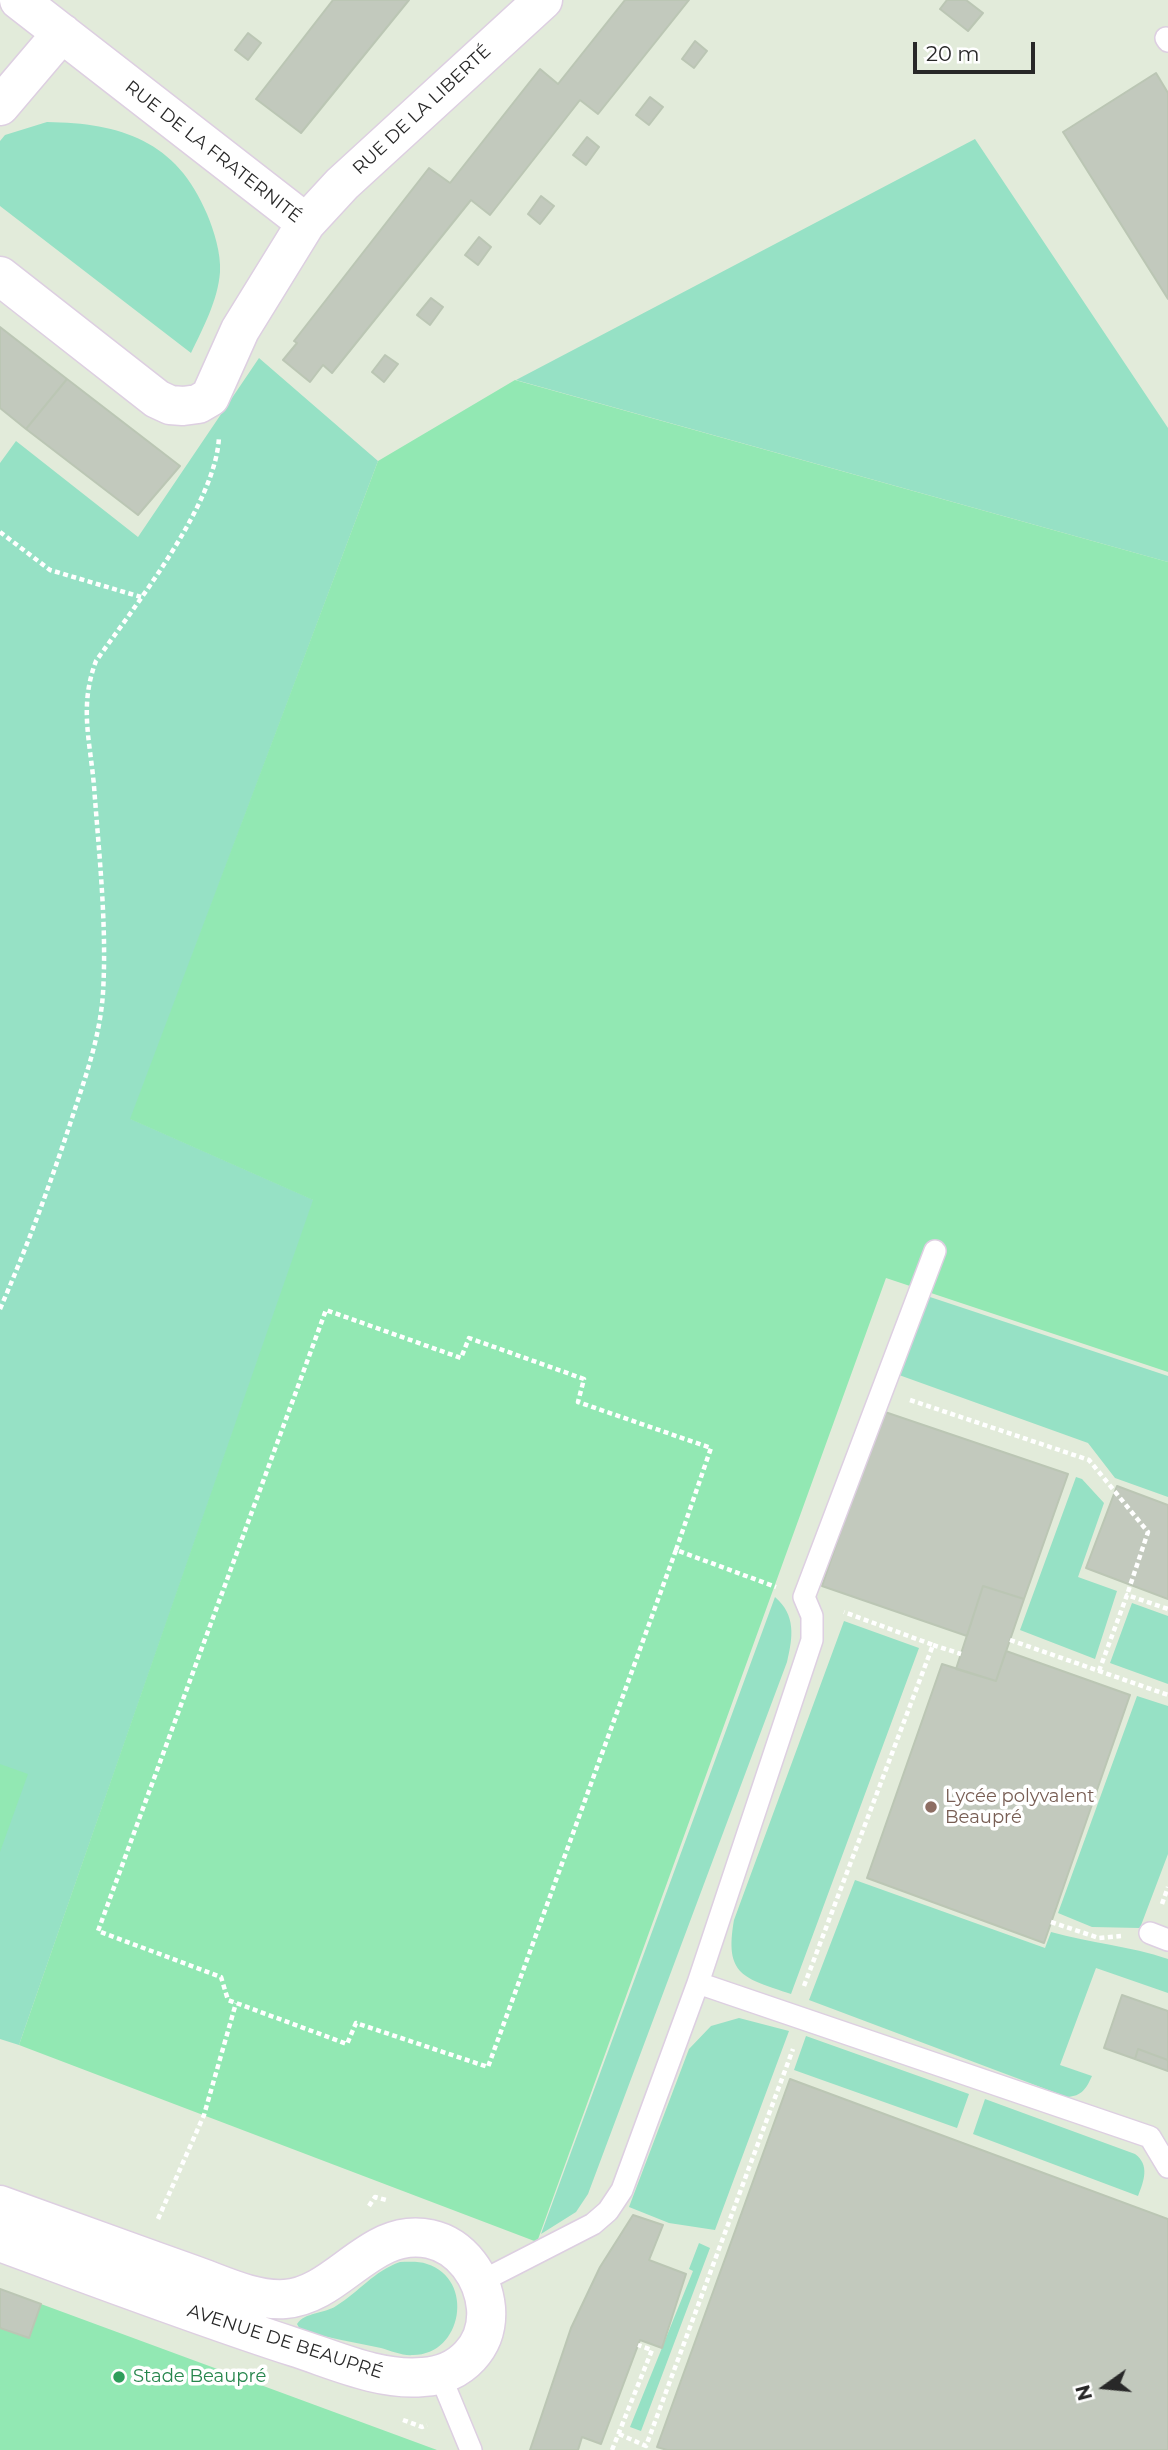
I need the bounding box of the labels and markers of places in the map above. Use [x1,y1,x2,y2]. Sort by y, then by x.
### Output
place label: Lycée polyvalent Beaupré [945,1786,1095,1828]
marker: Lycée polyvalent Beaupré [923,1799,939,1815]
place label: Stade Beaupré [133,2366,266,2388]
marker: Stade Beaupré [111,2369,127,2385]

